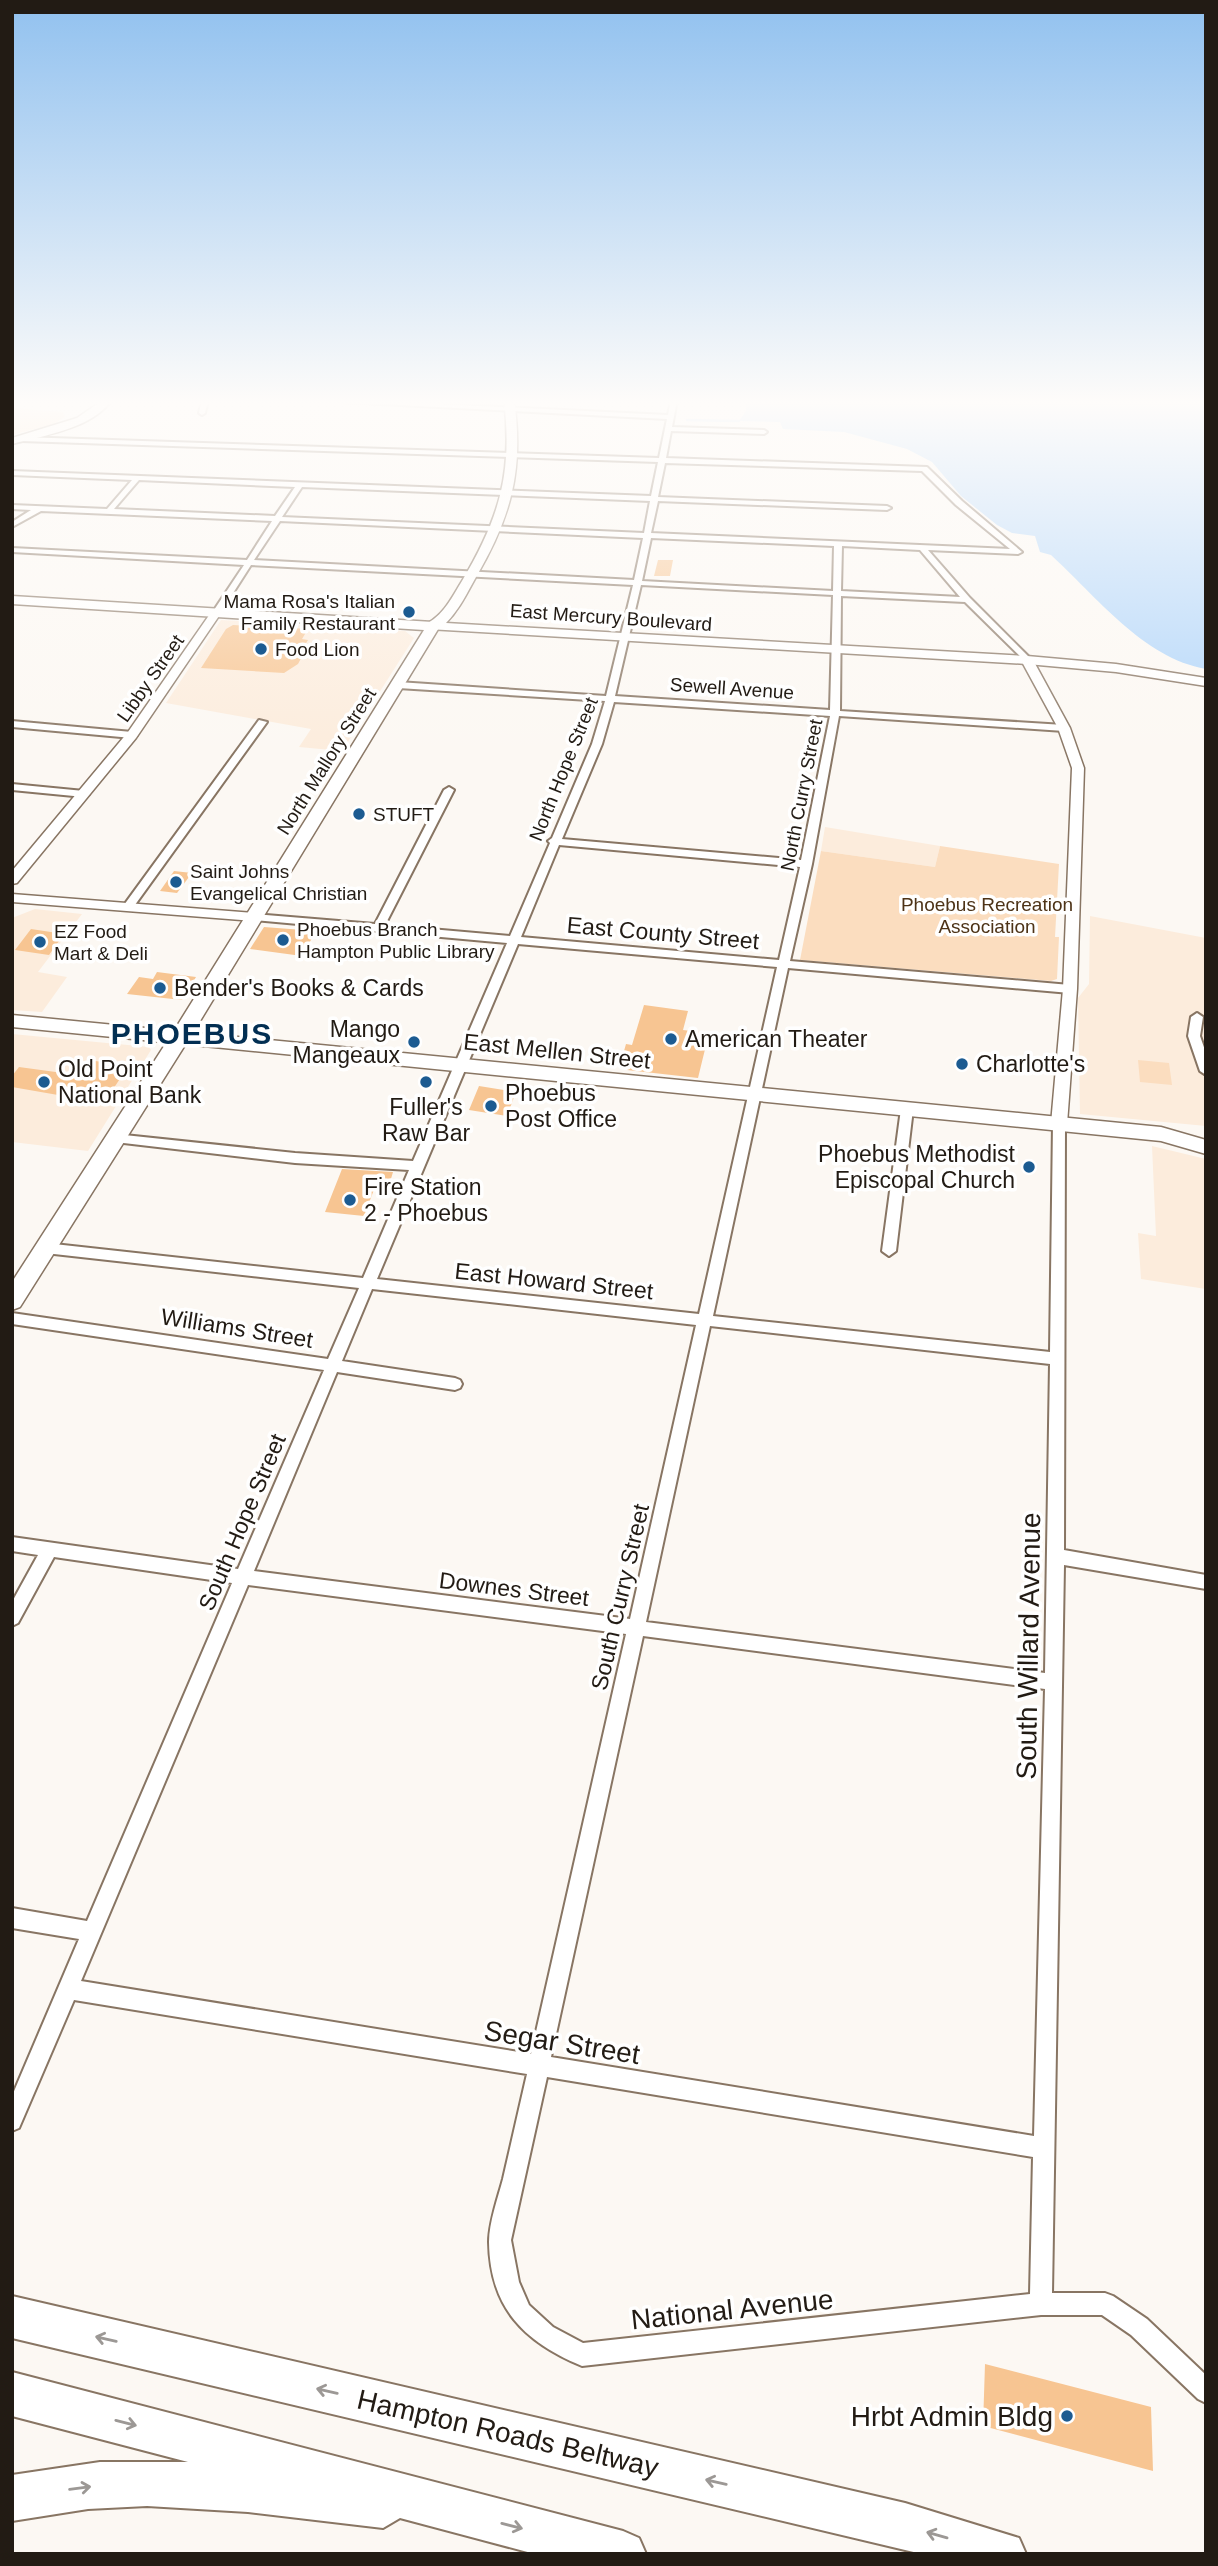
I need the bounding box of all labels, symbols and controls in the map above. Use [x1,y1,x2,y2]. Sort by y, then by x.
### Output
place label: Mama Rosa's Italian Family Restaurant [223,591,396,634]
street label: East Mercury Boulevard [509,600,713,635]
marker: Mama Rosa's Italian Family Restaurant [401,604,417,620]
street label: Libby Street [113,630,188,726]
place label: Food Lion [275,639,360,660]
marker: Food Lion [253,641,269,657]
street label: Sewell Avenue [669,674,795,703]
street label: North Mallory Street [273,683,380,838]
street label: North Hope Street [525,694,602,844]
street label: North Curry Street [776,717,827,873]
place label: STUFT [373,804,435,825]
marker: STUFT [351,806,367,822]
place label: Saint Johns Evangelical Christian [190,861,367,904]
marker: Saint Johns Evangelical Christian [168,874,184,890]
park label: Phoebus Recreation Association [901,894,1073,937]
street label: East County Street [566,912,761,954]
place label: Phoebus Branch Hampton Public Library [297,919,495,962]
place label: EZ Food Mart & Deli [54,921,148,964]
marker: Phoebus Branch Hampton Public Library [275,932,291,948]
marker: EZ Food Mart & Deli [32,934,48,950]
place label: Bender's Books & Cards [174,975,424,1001]
marker: Bender's Books & Cards [152,980,168,996]
place label: Mango Mangeaux [293,1016,400,1068]
district label: PHOEBUS [111,1017,273,1050]
place label: American Theater [685,1026,868,1052]
street label: East Mellen Street [462,1028,652,1074]
marker: American Theater [663,1031,679,1047]
marker: Mango Mangeaux [406,1034,422,1050]
place label: Charlotte's [976,1051,1085,1077]
place label: Old Point National Bank [58,1056,202,1108]
marker: Charlotte's [954,1056,970,1072]
marker: Old Point National Bank [36,1074,52,1090]
marker: Fuller's Raw Bar [418,1074,434,1090]
place label: Phoebus Post Office [505,1080,617,1132]
place label: Fuller's Raw Bar [382,1094,470,1146]
marker: Phoebus Post Office [483,1098,499,1114]
place label: Phoebus Methodist Episcopal Church [818,1141,1016,1193]
marker: Phoebus Methodist Episcopal Church [1021,1159,1037,1175]
place label: Fire Station 2 - Phoebus [364,1174,488,1226]
marker: Fire Station 2 - Phoebus [342,1192,358,1208]
street label: East Howard Street [453,1258,655,1304]
street label: Williams Street [159,1303,315,1353]
street label: South Hope Street [193,1429,291,1614]
street label: South Curry Street [586,1501,654,1693]
street label: South Willard Avenue [1011,1512,1046,1780]
street label: Downes Street [438,1567,591,1611]
street label: Segar Street [482,2015,642,2070]
street label: National Avenue [629,2283,835,2336]
one-way arrow [95,2332,118,2345]
one-way arrow [316,2384,339,2397]
street label: Hampton Roads Beltway [354,2384,662,2483]
place label: Hrbt Admin Bldg [851,2401,1053,2432]
marker: Hrbt Admin Bldg [1059,2408,1075,2424]
one-way arrow [114,2417,137,2430]
one-way arrow [705,2475,728,2488]
one-way arrow [68,2481,91,2494]
one-way arrow [500,2520,522,2533]
one-way arrow [926,2527,948,2540]

